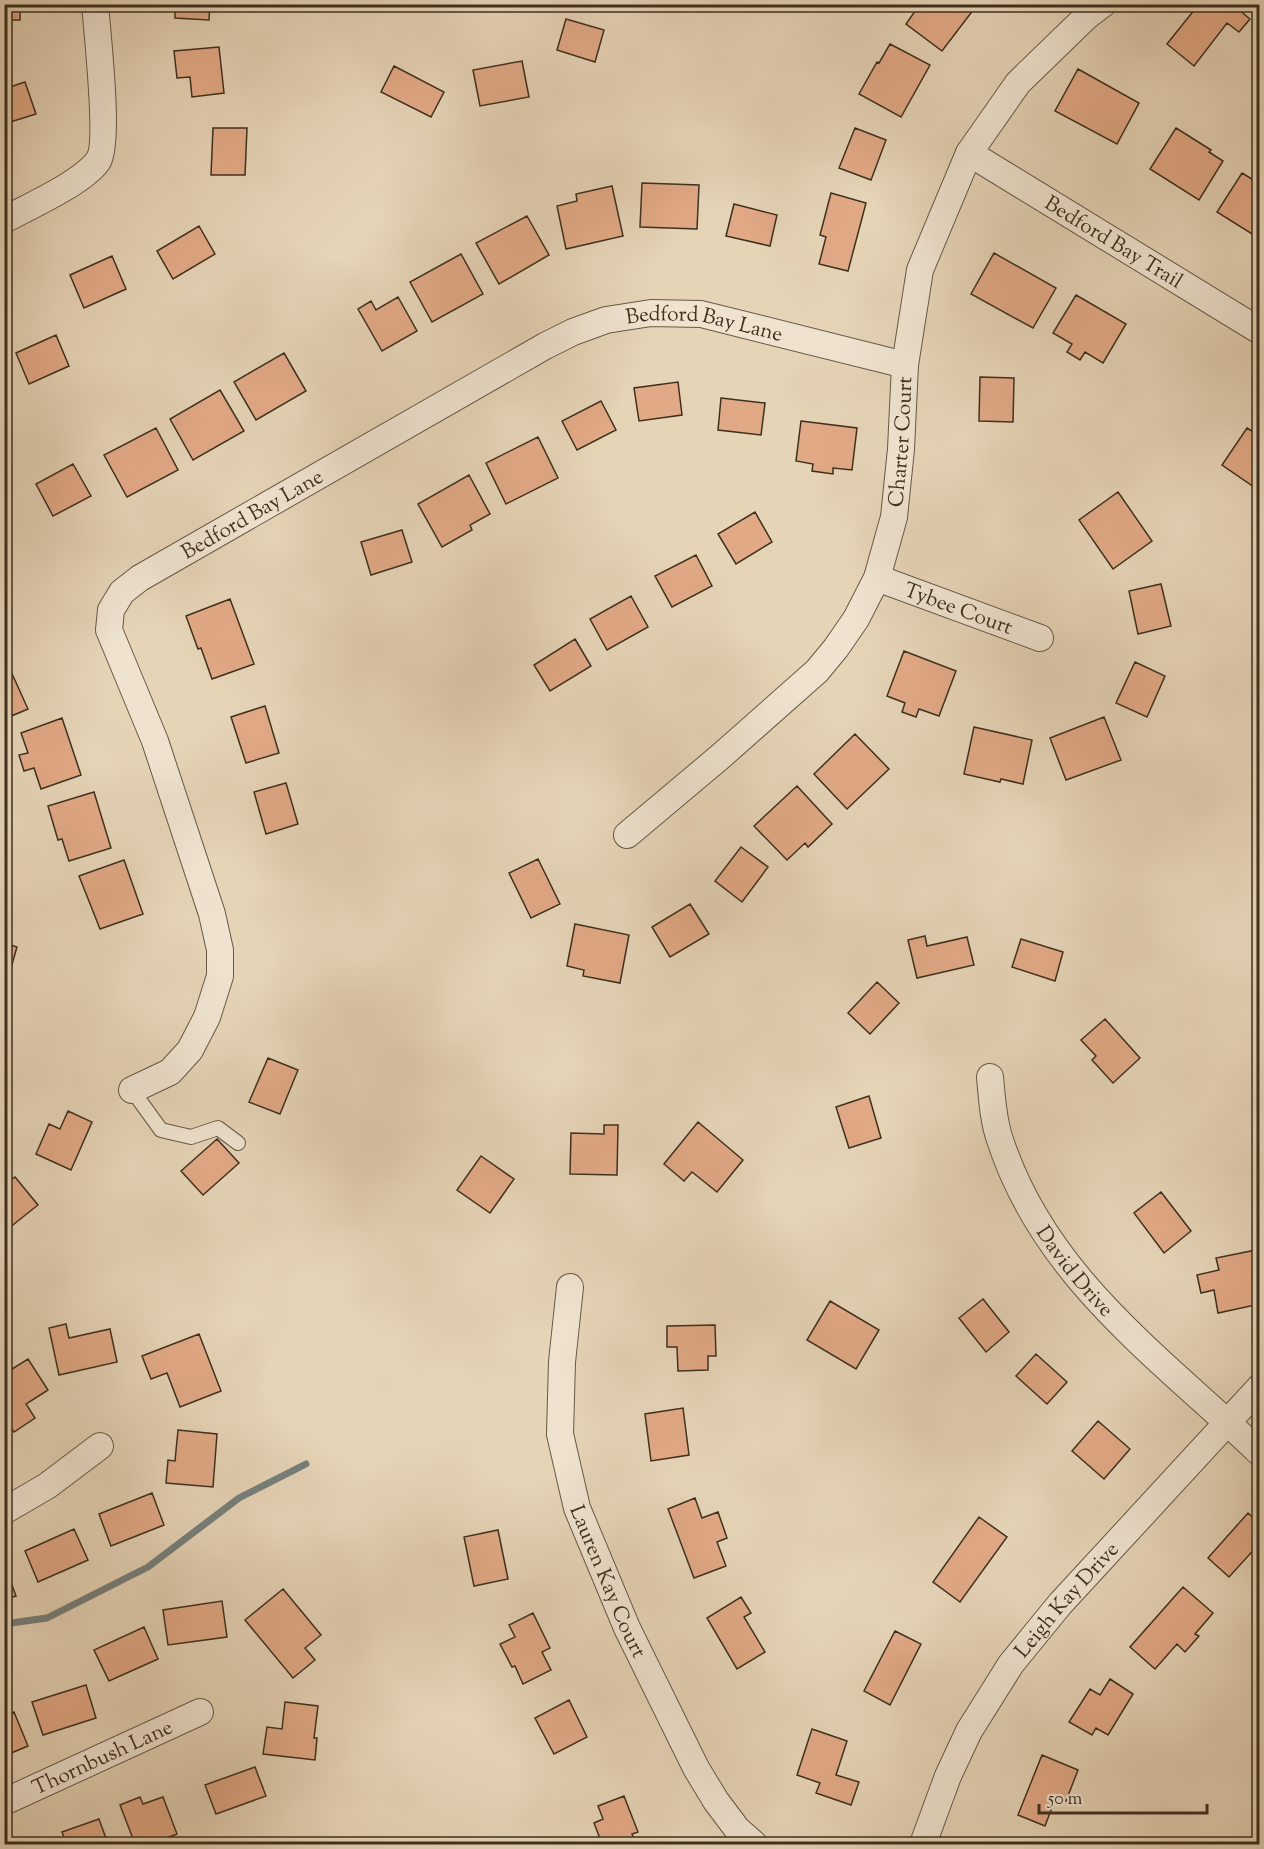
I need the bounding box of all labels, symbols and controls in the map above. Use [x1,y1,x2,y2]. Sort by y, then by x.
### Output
street label: Bedford Bay Trail [1038,190,1188,297]
street label: Bedford Bay Lane [624,300,786,351]
street label: Charter Court [882,376,921,509]
street label: Bedford Bay Lane [176,463,329,568]
street label: Tybee Court [899,576,1017,644]
street label: David Drive [1027,1220,1120,1325]
street label: Lauren Kay Court [561,1501,652,1664]
street label: Leigh Kay Drive [1009,1536,1127,1665]
street label: Thornbush Lane [28,1714,178,1804]
scale bar [1039,1777,1207,1815]
text: 50 m [1047,1787,1083,1813]

